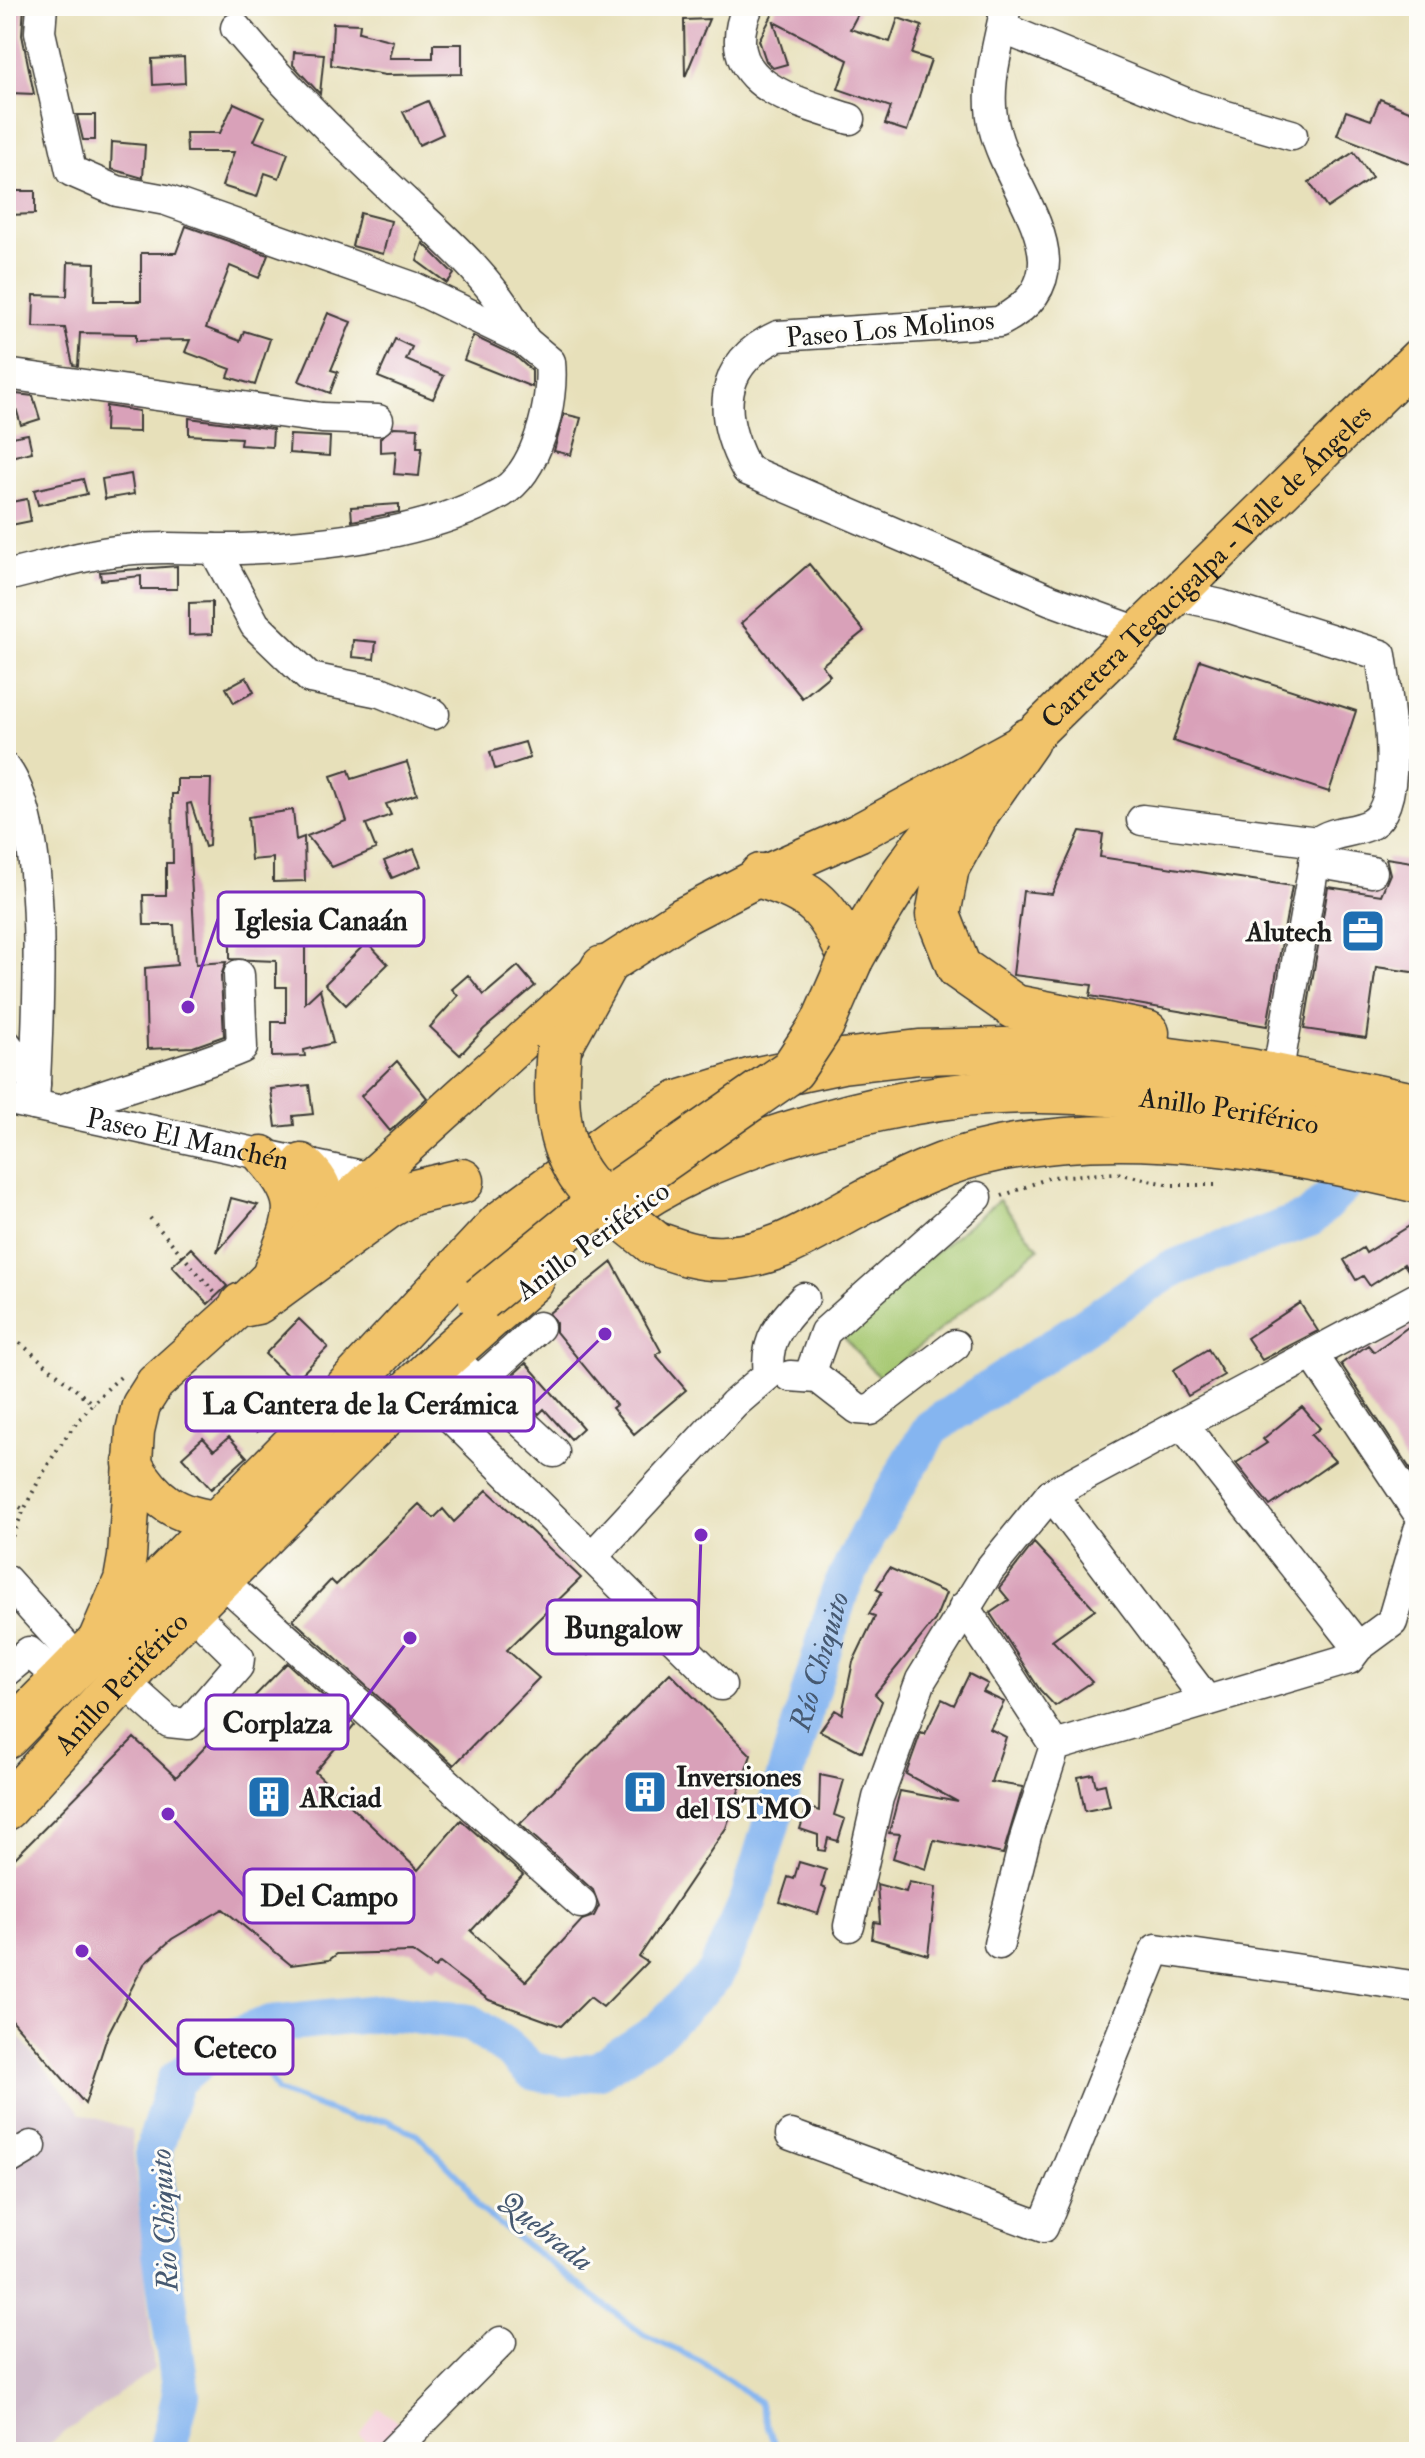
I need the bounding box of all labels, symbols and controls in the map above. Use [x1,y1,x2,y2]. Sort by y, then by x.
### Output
street label: Paseo Los Molinos [784,303,996,356]
street label: Carretera Tegucigalpa - Valle de Ángeles [1034,397,1380,737]
callout: Iglesia Canaán [218,892,424,946]
text: Iglesia Canaán [234,902,408,939]
office icon: Alutech [1339,907,1387,955]
place label: Alutech [1245,915,1332,950]
street label: Anillo Periférico [1136,1081,1322,1143]
street label: Paseo El Manchén [83,1101,292,1179]
street label: Anillo Periférico [508,1174,677,1309]
callout: La Cantera de la Cerámica [186,1377,534,1431]
text: La Cantera de la Cerámica [202,1386,519,1423]
water label: Río Chiquito [781,1588,858,1736]
callout: Bungalow [547,1600,698,1654]
street label: Anillo Periférico [47,1605,196,1763]
text: Bungalow [564,1610,684,1647]
callout: Corplaza [206,1695,348,1749]
text: Corplaza [222,1705,333,1742]
place label: Inversiones del ISTMO [676,1760,812,1827]
building icon: Inversiones del ISTMO [621,1768,669,1816]
building icon: ARciad [245,1773,293,1821]
place label: ARciad [299,1781,382,1816]
callout: Del Campo [244,1869,414,1923]
text: Del Campo [260,1878,398,1915]
callout: Ceteco [178,2020,293,2074]
text: Ceteco [193,2030,277,2067]
water label: Rio Chiquito [142,2148,187,2293]
water label: Quebrada [490,2183,601,2282]

